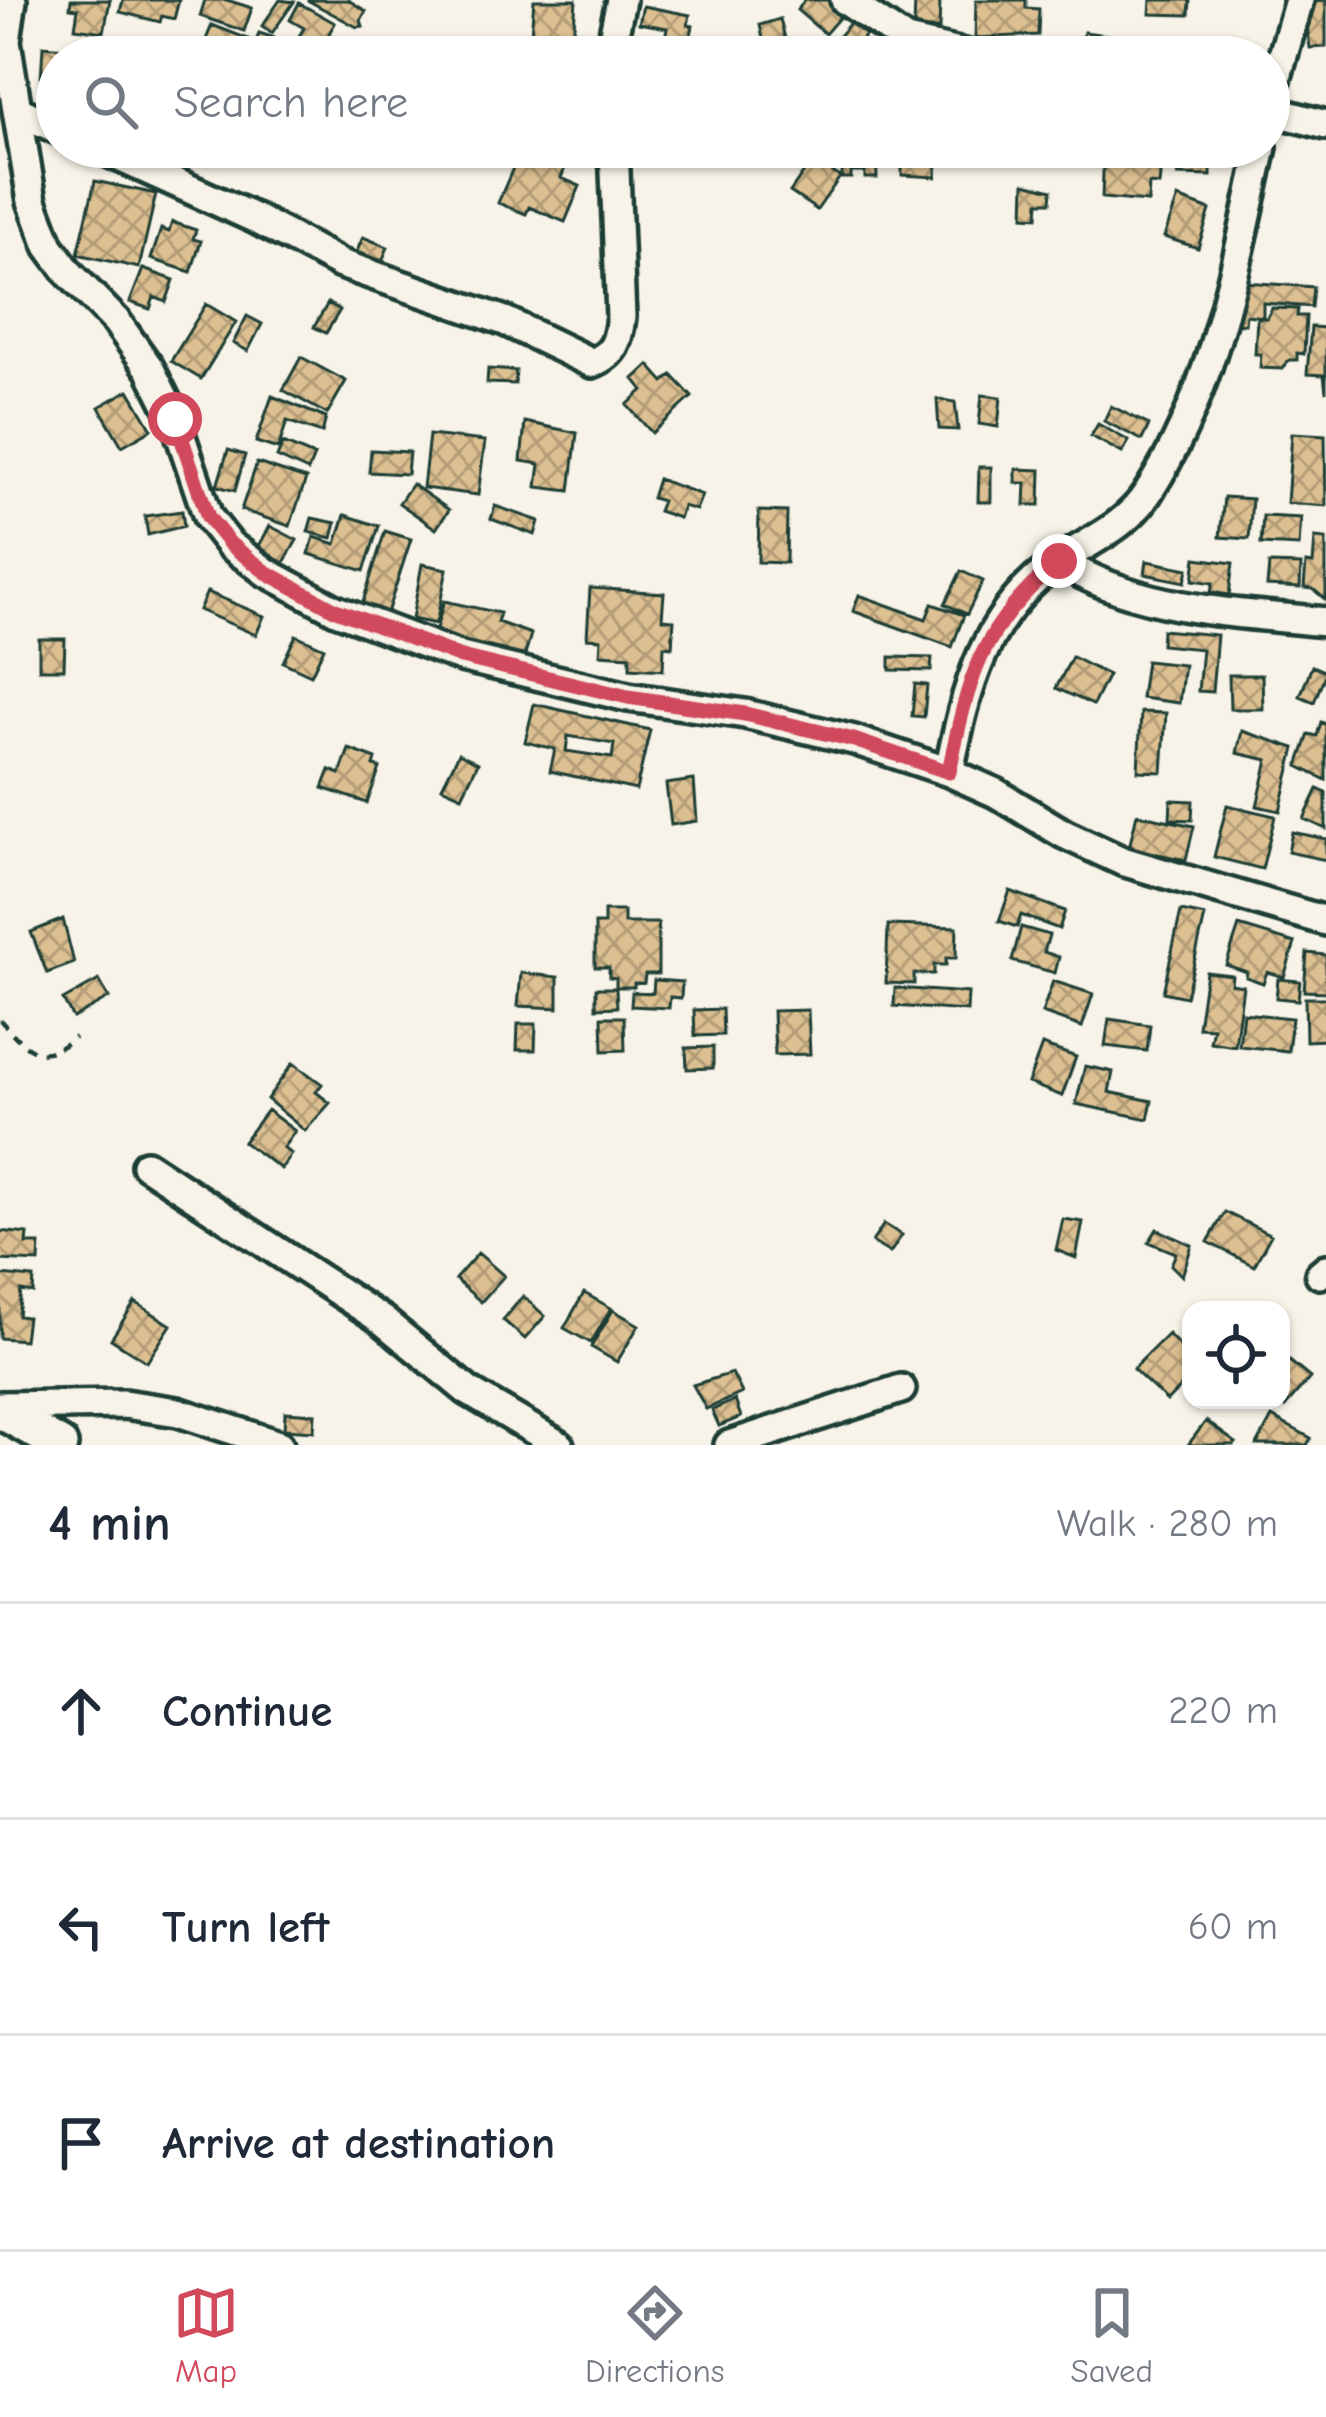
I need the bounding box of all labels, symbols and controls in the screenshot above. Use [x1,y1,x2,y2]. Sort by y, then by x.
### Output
search box [36,36,1290,168]
icon: search [78,69,144,135]
text: Search here [174,76,408,128]
route start [148,392,202,446]
route end [1032,534,1086,588]
map controls [1182,1301,1290,1409]
button: locate [1182,1301,1290,1409]
text: 4 min [48,1494,171,1553]
text: Walk · 280 m [1057,1501,1278,1546]
icon: ahead [48,1678,114,1744]
text: Continue [162,1685,332,1737]
text: 220 m [1168,1688,1278,1733]
icon: left [48,1894,114,1960]
text: Turn left [162,1901,329,1953]
text: 60 m [1188,1904,1278,1949]
icon: arrive [48,2110,114,2176]
text: Arrive at destination [162,2117,555,2169]
tab: Map [173,2280,239,2390]
tab: Directions [585,2280,725,2390]
tab: Saved [1071,2280,1153,2390]

